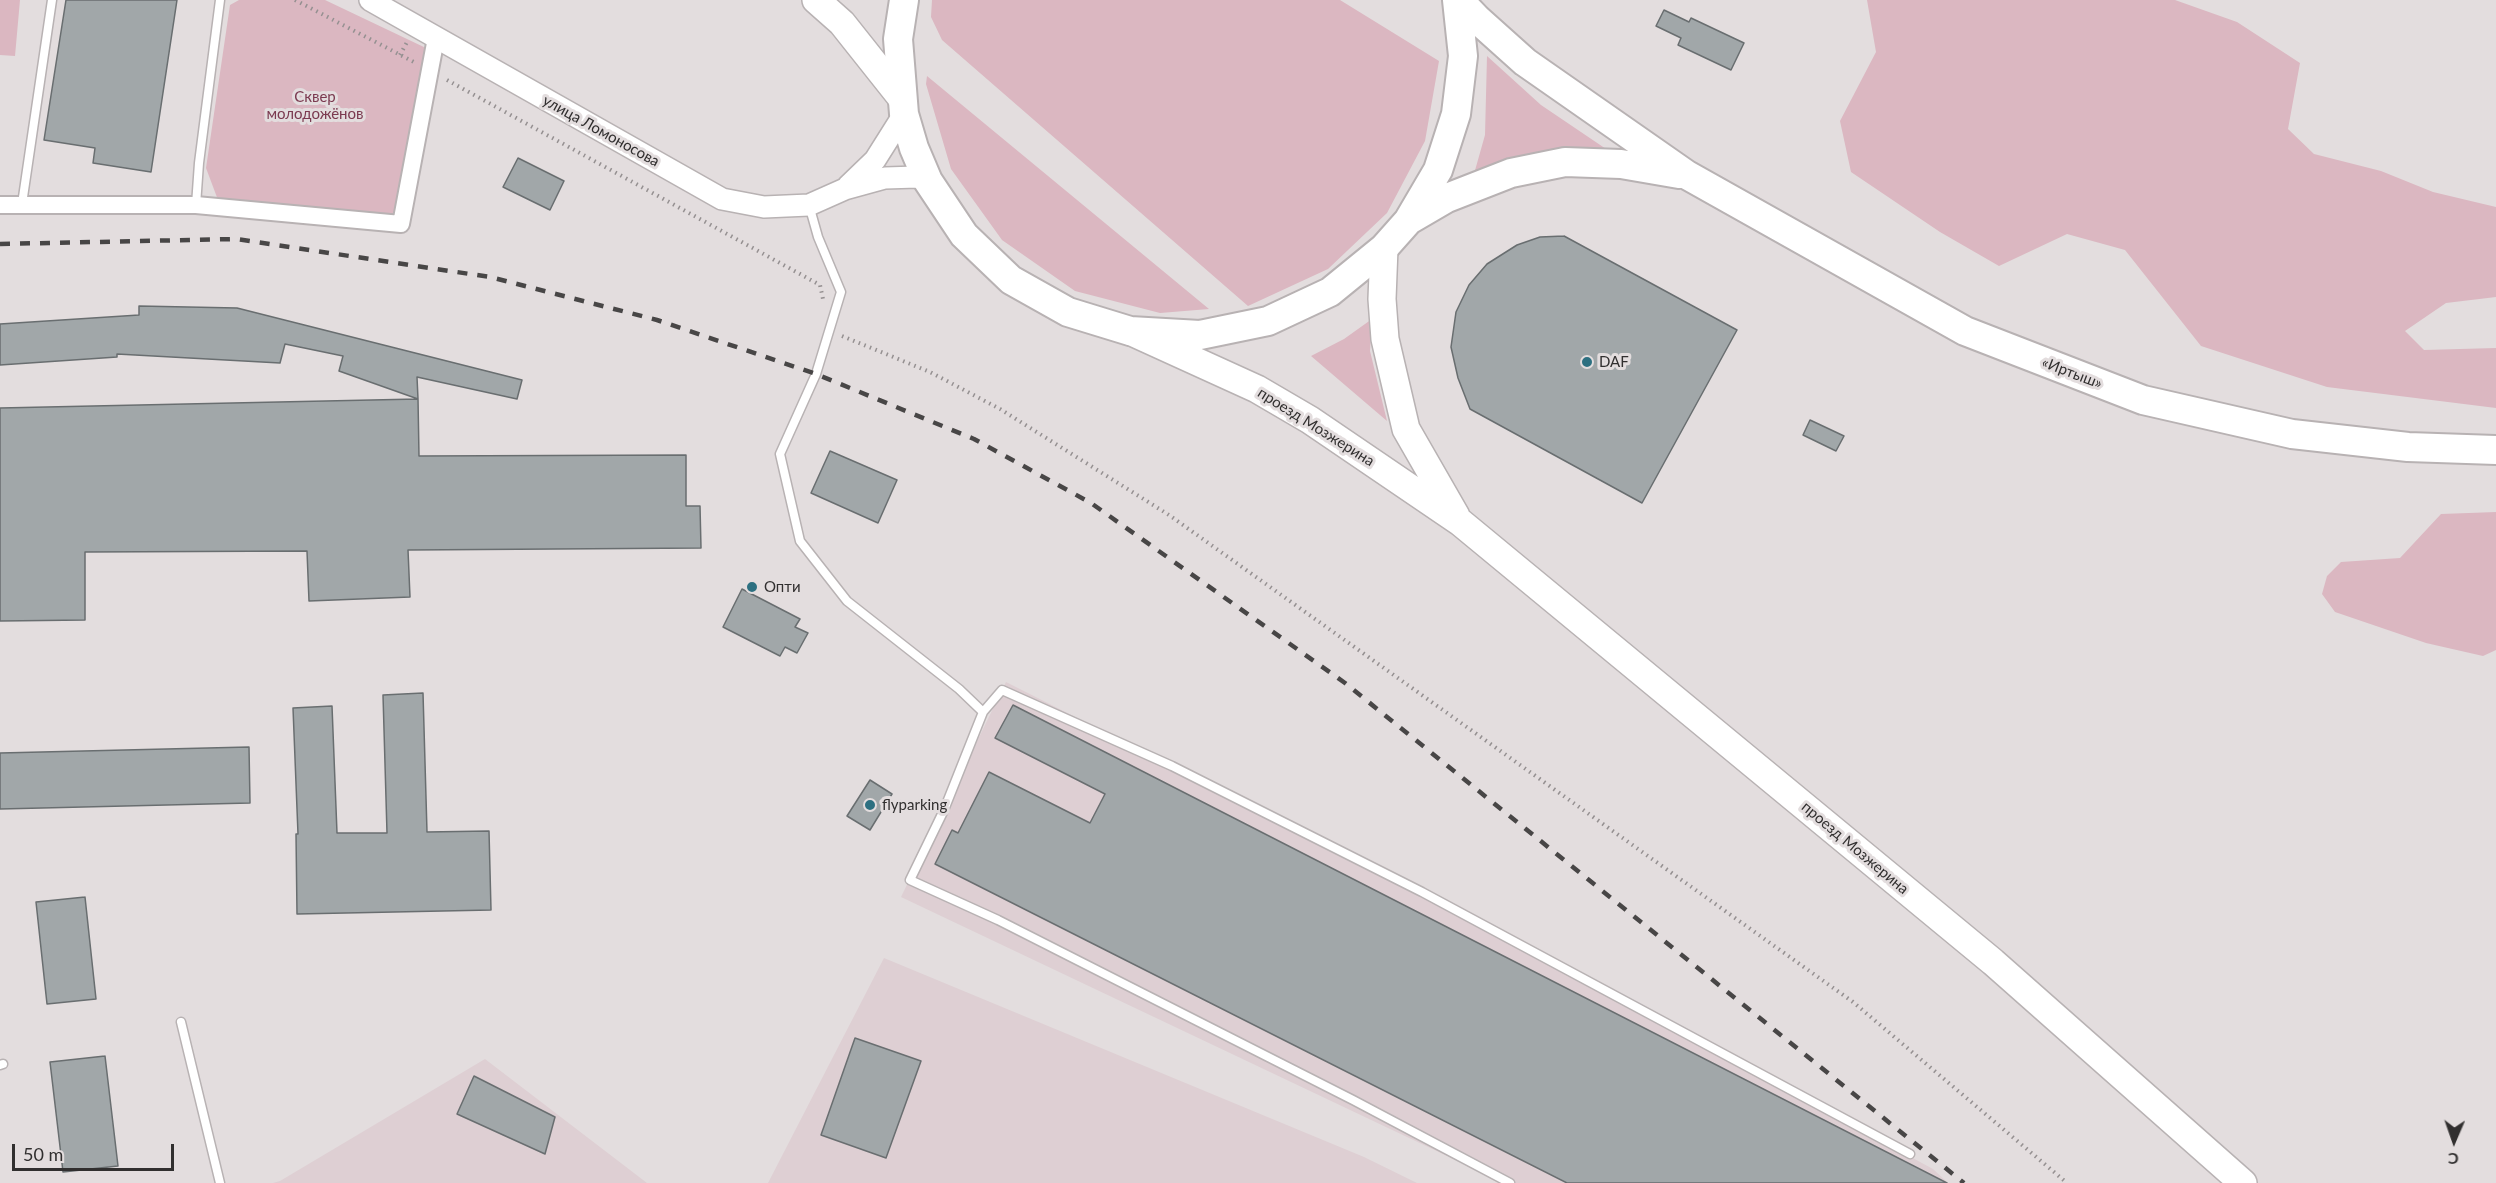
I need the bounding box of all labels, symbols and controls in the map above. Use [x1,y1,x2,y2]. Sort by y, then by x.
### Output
park label: Сквер молодожёнов [266,88,364,123]
street label: улица Ломоносова [540,92,662,170]
place label: DAF [1599,353,1629,371]
street label: «Иртыш» [2039,353,2105,393]
marker: DAF [1580,355,1594,369]
street label: проезд Мозжерина [1254,384,1378,470]
place label: Опти [764,578,801,596]
marker: Опти [745,580,759,594]
place label: flyparking [882,796,947,814]
marker: flyparking [863,798,877,812]
street label: проезд Мозжерина [1798,798,1912,898]
north arrow [2424,1111,2484,1171]
scale bar [15,1132,177,1170]
text: 50 m [23,1143,63,1165]
text: С [2448,1150,2459,1169]

